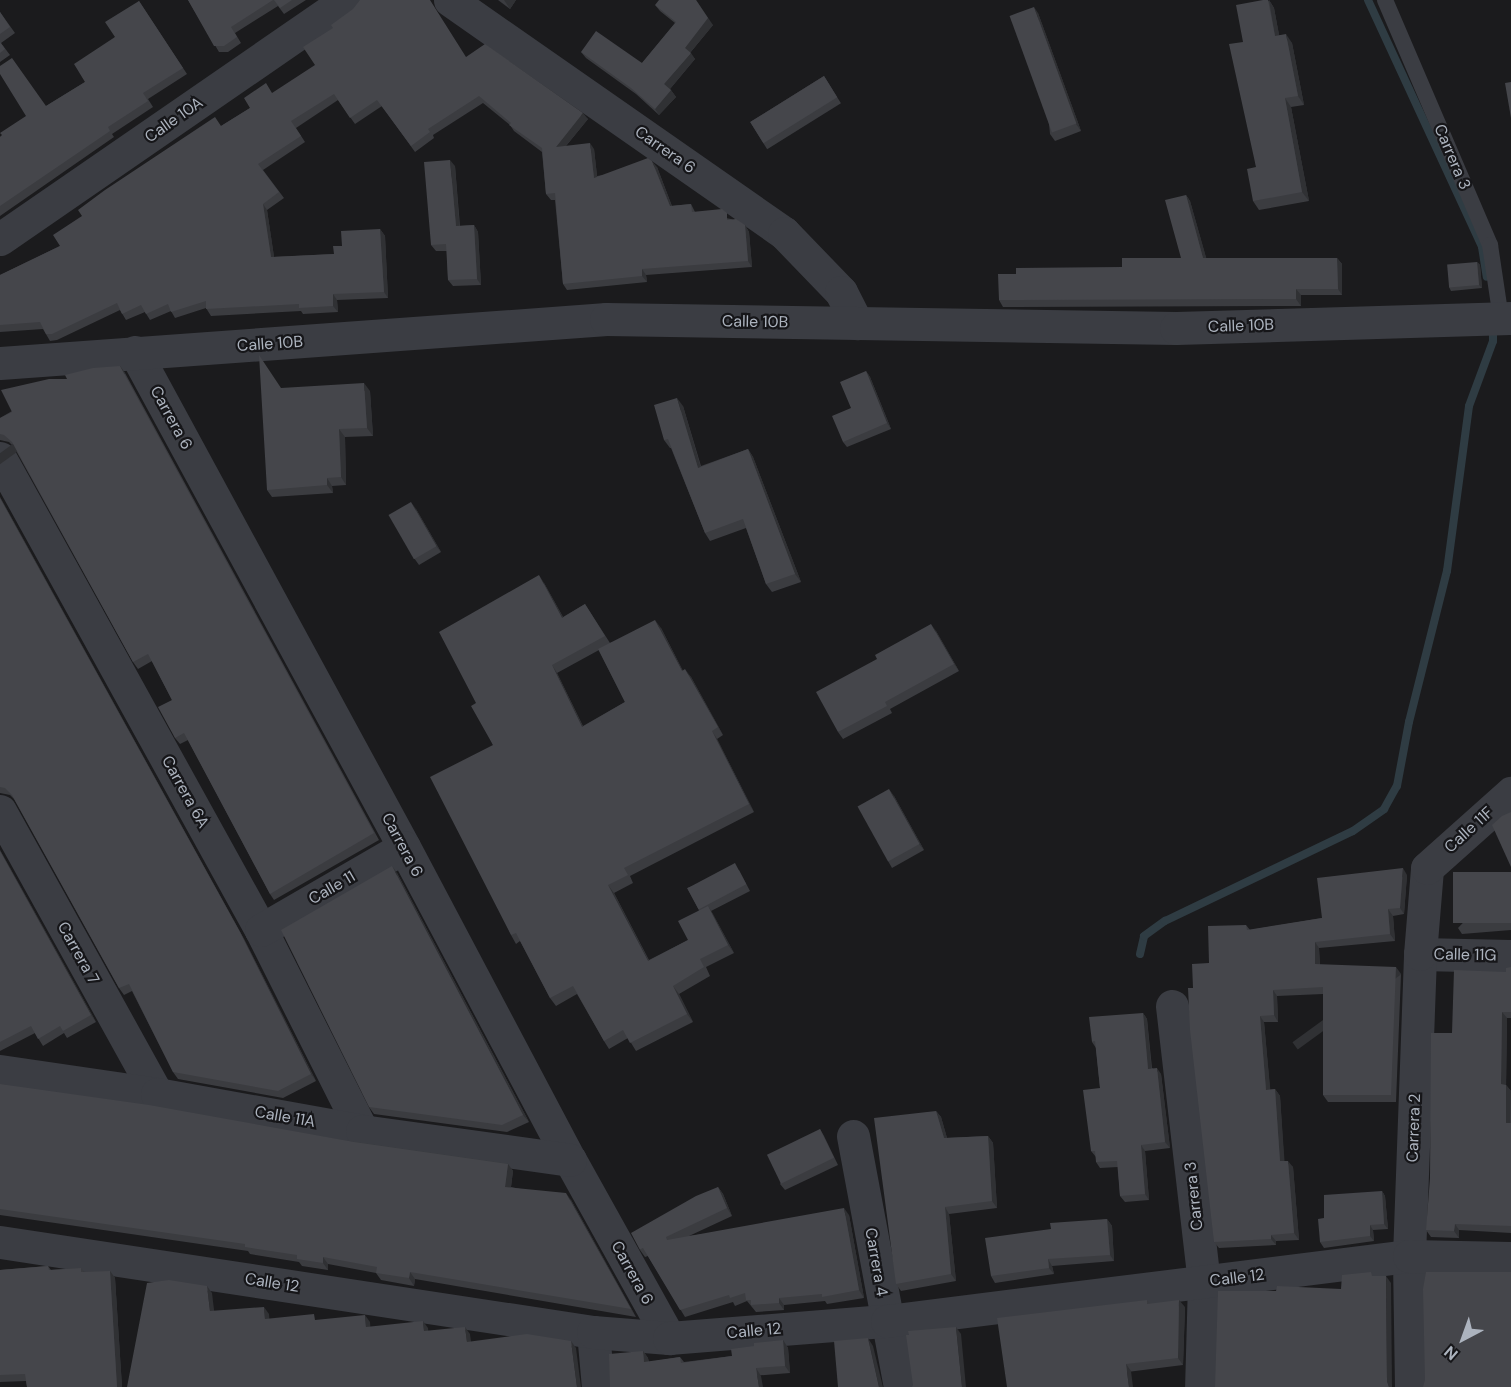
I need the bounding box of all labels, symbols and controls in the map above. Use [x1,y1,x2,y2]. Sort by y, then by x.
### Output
street label: Calle 10A [141,93,207,147]
street label: Carrera 3 [1430,121,1474,193]
street label: Carrera 6 [631,122,699,178]
street label: Calle 10B [722,312,788,332]
street label: Calle 10B [1208,315,1274,337]
street label: Calle 10B [236,332,304,356]
street label: Carrera 6 [146,383,196,453]
street label: Carrera 6A [157,752,213,832]
street label: Calle 11F [1441,803,1497,857]
street label: Carrera 6 [377,810,427,880]
street label: Calle 11 [305,867,359,909]
street label: Carrera 7 [53,919,103,987]
street label: Calle 11G [1433,945,1497,965]
street label: Carrera 2 [1403,1093,1425,1163]
street label: Calle 11A [253,1102,317,1132]
street label: Carrera 3 [1181,1161,1207,1231]
street label: Carrera 4 [861,1226,891,1298]
street label: Carrera 6 [607,1238,657,1308]
street label: Calle 12 [1209,1265,1265,1291]
street label: Calle 12 [243,1269,301,1297]
north arrow [1433,1309,1493,1369]
street label: Calle 12 [726,1319,782,1343]
text: N [1440,1341,1462,1365]

